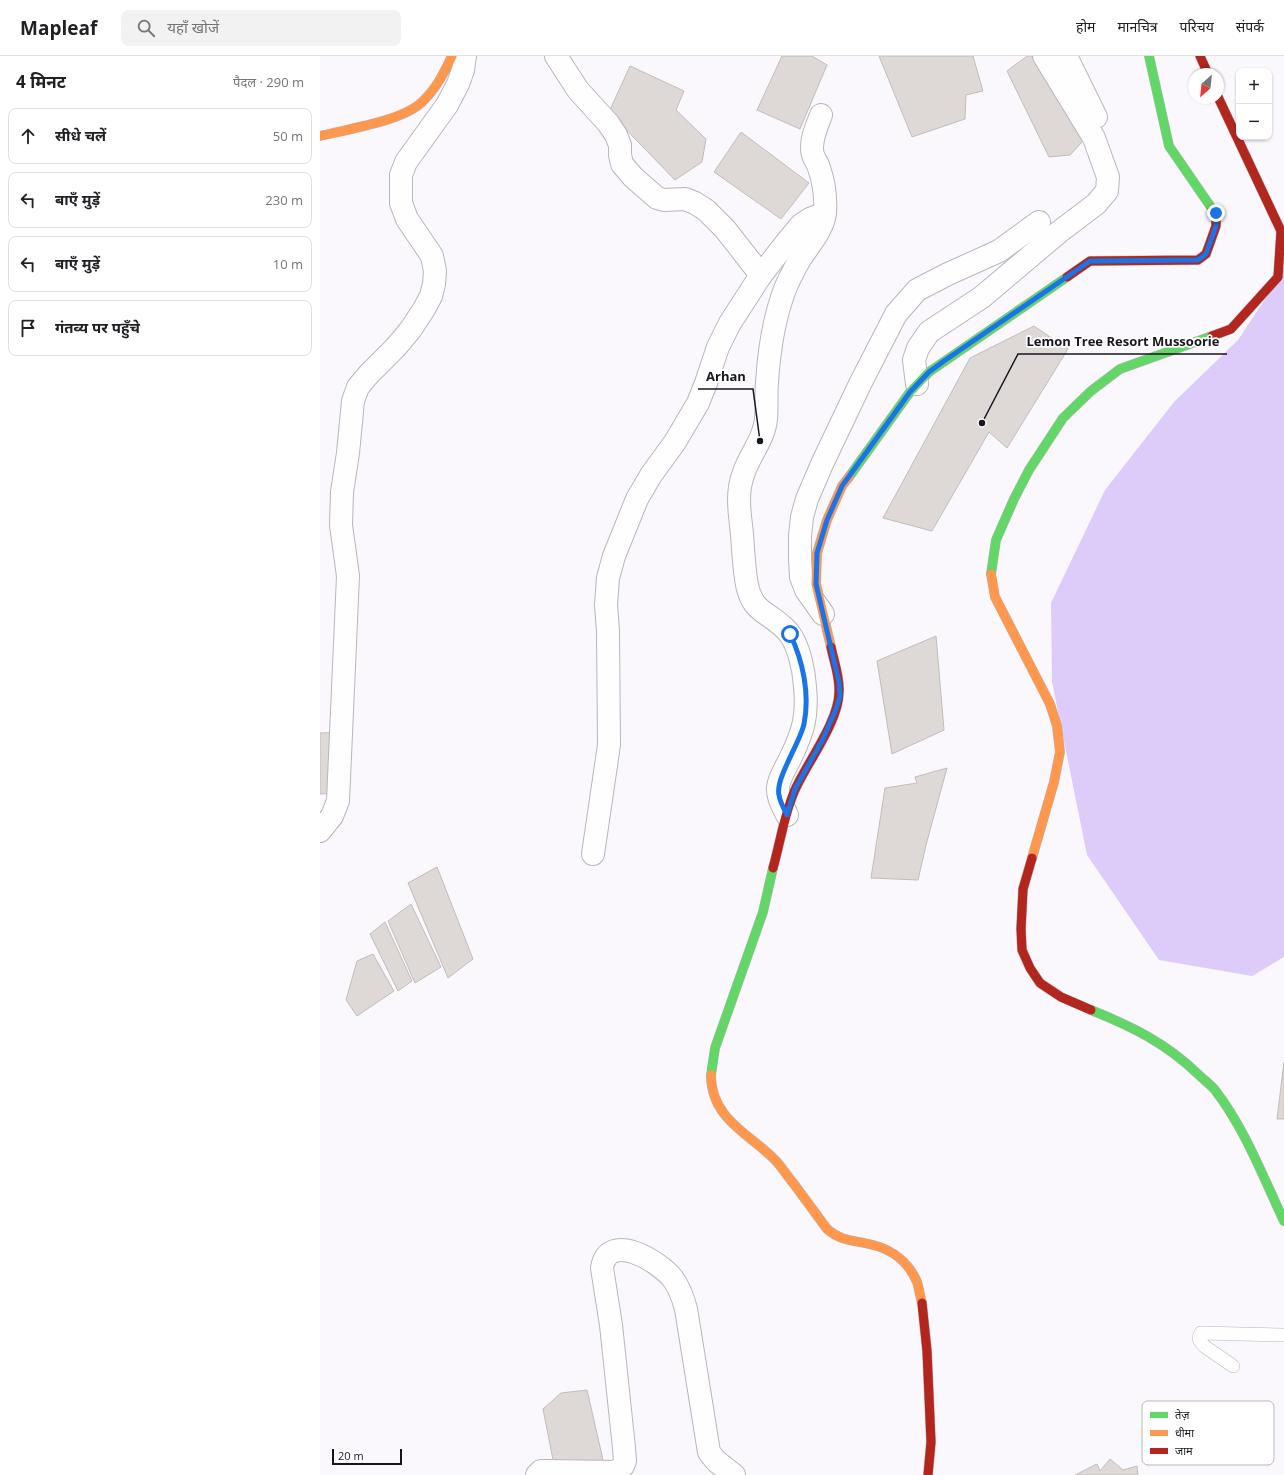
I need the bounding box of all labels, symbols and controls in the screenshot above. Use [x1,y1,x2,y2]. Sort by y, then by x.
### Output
search box [121,10,401,46]
text: Mapleaf [20,15,97,41]
icon: search [135,17,157,39]
text: यहाँ खोजें [167,17,219,37]
text: होम [1076,17,1095,36]
text: मानचित्र [1117,17,1158,36]
text: परिचय [1180,17,1214,36]
text: संपर्क [1236,17,1264,36]
north arrow [1188,68,1224,104]
map controls [1236,68,1272,140]
button: + [1236,68,1272,104]
text: 4 मिनट [16,70,66,93]
text: पैदल · 290 m [233,73,304,91]
button: − [1236,104,1272,140]
icon: ahead [17,125,39,147]
text: सीधे चलें [55,125,106,145]
text: 50 m [273,127,303,145]
icon: left [17,189,39,211]
text: बाएँ मुड़ें [55,189,100,209]
text: 230 m [265,191,303,209]
route end [1207,204,1225,222]
icon: left [17,253,39,275]
text: बाएँ मुड़ें [55,253,100,273]
text: 10 m [273,255,303,273]
icon: arrive [17,317,39,339]
text: गंतव्य पर पहुँचे [55,317,140,337]
callout: Lemon Tree Resort Mussoorie [1018,329,1227,354]
text: Lemon Tree Resort Mussoorie [1026,332,1220,350]
callout: Arhan [698,364,753,389]
text: Arhan [706,367,746,385]
route start [781,625,799,643]
legend [1142,1401,1274,1465]
text: तेज़ [1175,1407,1190,1422]
text: धीमा [1175,1425,1194,1440]
text: जाम [1175,1443,1193,1458]
scale bar [332,1447,402,1466]
text: 20 m [338,1448,364,1463]

